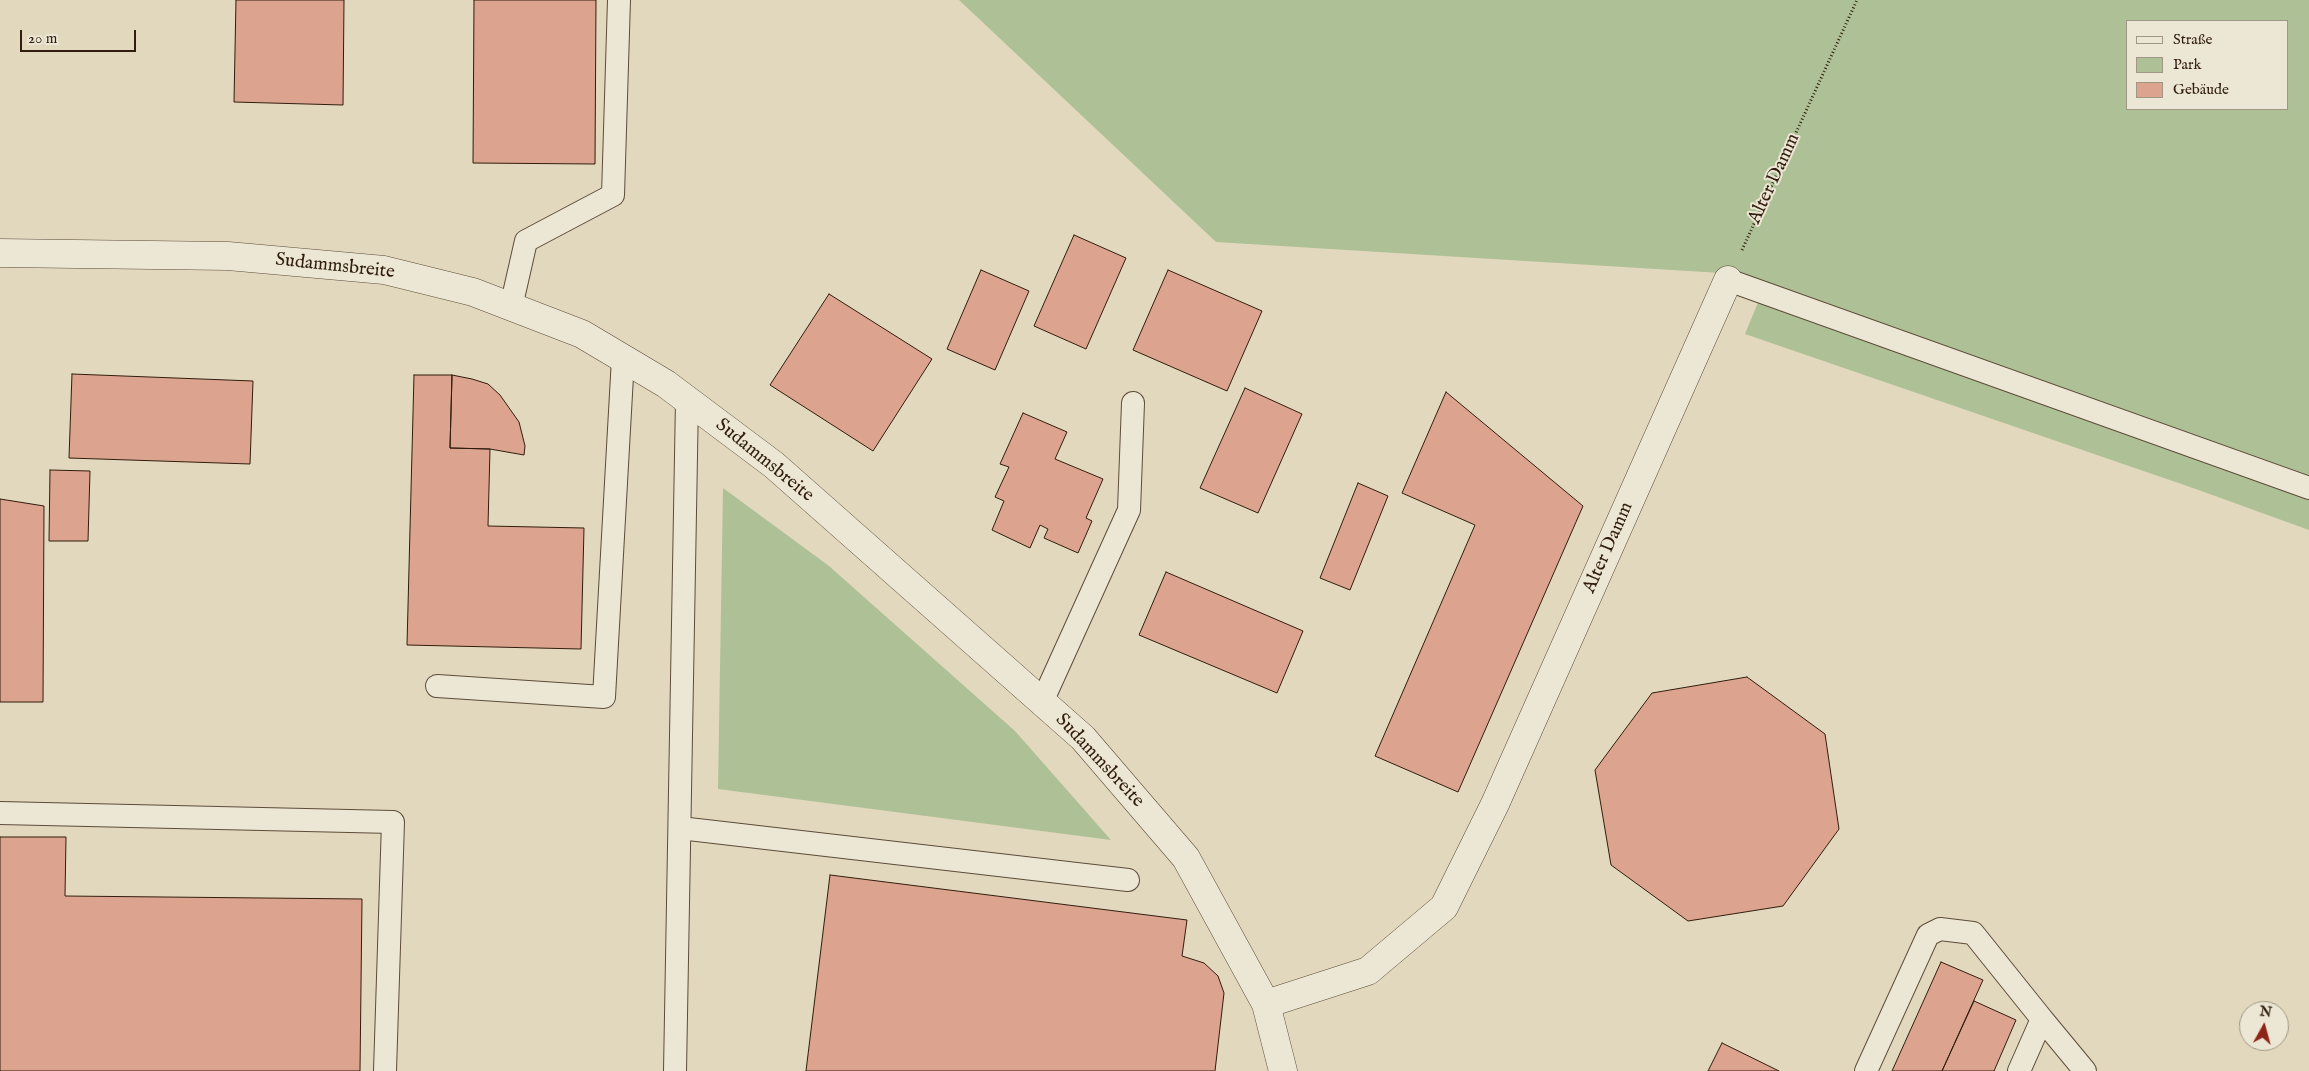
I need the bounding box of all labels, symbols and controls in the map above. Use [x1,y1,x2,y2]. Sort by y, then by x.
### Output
scale bar [22,20,139,52]
legend [2126,20,2289,110]
text: 20 m [28,29,57,48]
text: Straße [2173,30,2212,49]
text: Park [2173,55,2202,74]
text: Gebäude [2173,80,2229,99]
street label: Alter Damm [1744,130,1806,228]
street label: Sudammsbreite [274,249,396,285]
street label: Sudammsbreite [710,414,818,508]
street label: Alter Damm [1579,499,1639,597]
street label: Sudammsbreite [1050,709,1148,813]
north arrow [2239,1001,2289,1051]
text: N [2259,1002,2273,1022]

